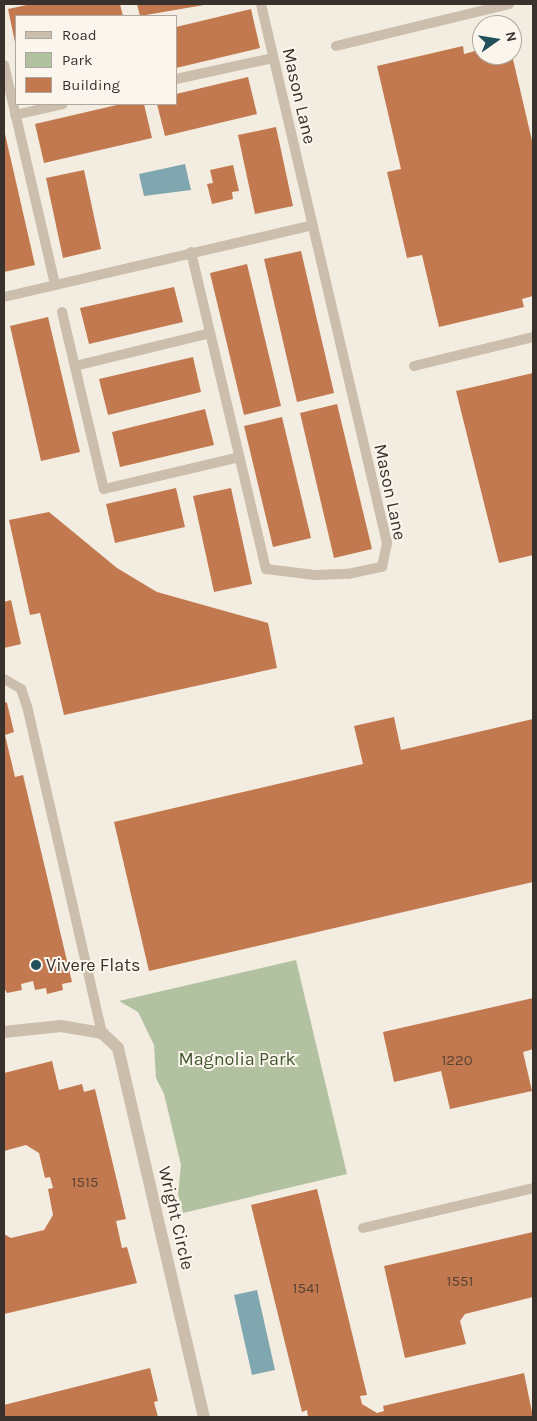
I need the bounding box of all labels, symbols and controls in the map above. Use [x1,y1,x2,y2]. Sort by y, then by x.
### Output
legend [15,15,178,105]
north arrow [472,15,522,65]
text: Road [62,26,97,44]
text: N [502,30,521,44]
street label: Mason Lane [277,46,321,146]
text: Park [62,51,92,69]
text: Building [62,76,120,94]
street label: Mason Lane [369,442,411,542]
place label: Vivere Flats [46,954,140,976]
marker: Vivere Flats [30,959,42,971]
park label: Magnolia Park [178,1048,296,1070]
house number: 1220 [441,1052,473,1070]
street label: Wright Circle [154,1164,198,1272]
house number: 1515 [72,1174,98,1192]
house number: 1551 [447,1273,473,1291]
house number: 1541 [293,1280,319,1298]

